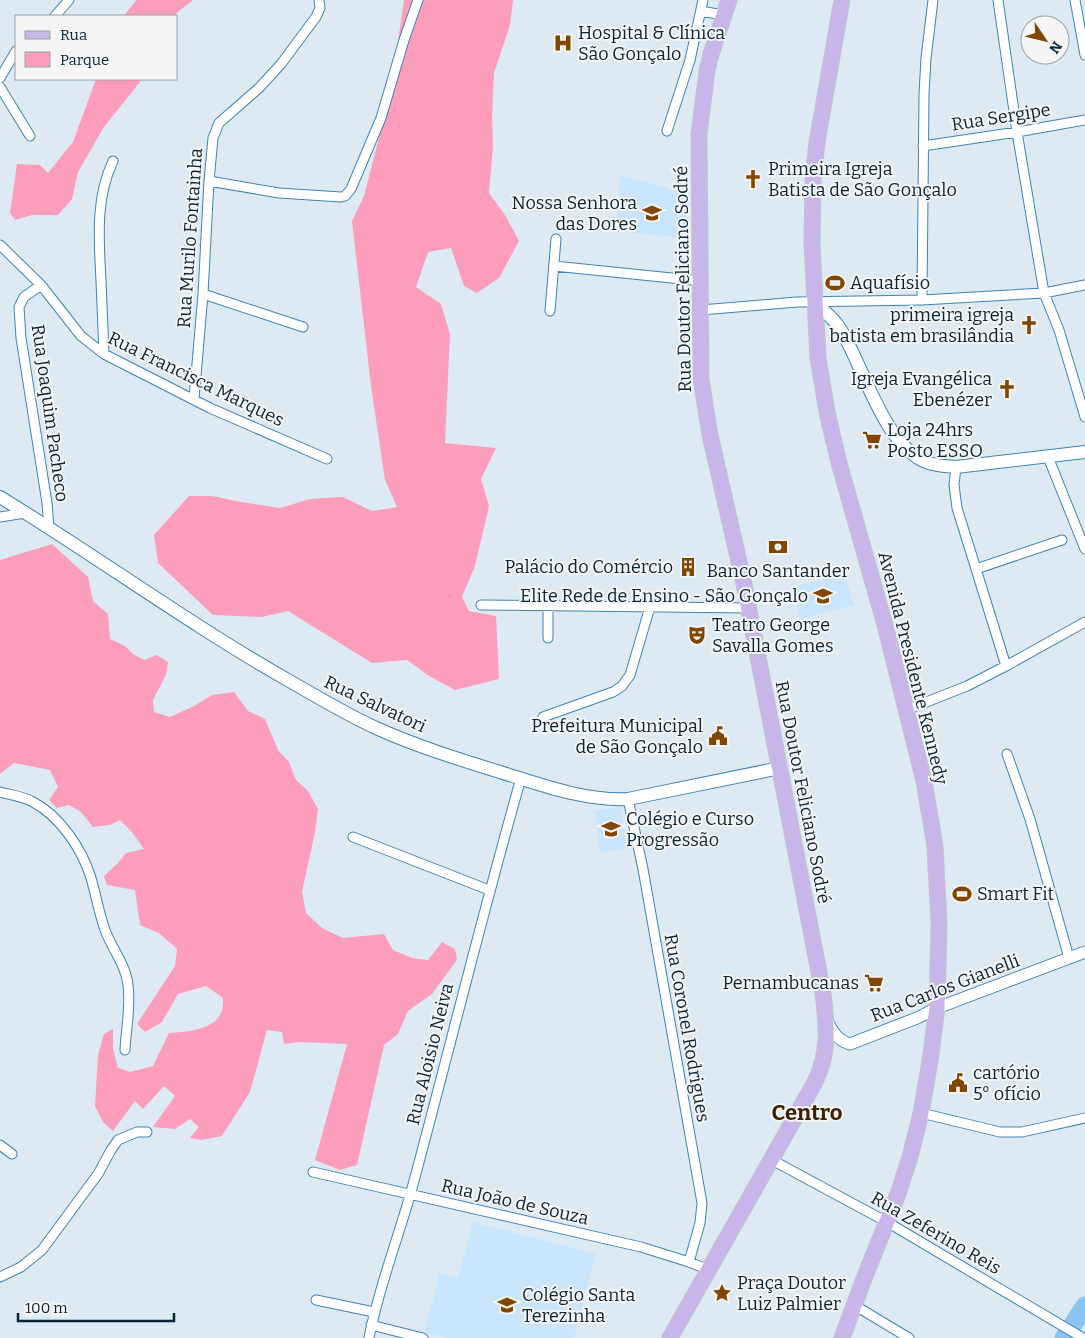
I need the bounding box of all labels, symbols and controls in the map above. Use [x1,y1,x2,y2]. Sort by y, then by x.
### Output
legend [15,15,178,80]
north arrow [1020,15,1070,65]
place label: Hospital & Clínica São Gonçalo [578,22,725,65]
text: Rua [60,26,87,44]
hospital icon: Hospital & Clínica São Gonçalo [552,32,574,54]
text: N [1045,38,1065,57]
text: Parque [60,51,109,69]
street label: Rua Sergipe [950,98,1052,136]
street label: Rua Murilo Fontainha [173,147,207,329]
place label: Primeira Igreja Batista de São Gonçalo [768,158,957,201]
street label: Rua Doutor Feliciano Sodré [670,166,696,392]
church icon: Primeira Igreja Batista de São Gonçalo [742,168,764,190]
place label: Nossa Senhora das Dores [511,192,637,235]
school or university icon: Nossa Senhora das Dores [641,202,663,224]
sports icon: Aquafísio [824,272,846,294]
place label: Aquafísio [850,272,930,294]
place label: primeira igreja batista em brasilândia [829,304,1014,347]
church icon: primeira igreja batista em brasilândia [1018,314,1040,336]
street label: Rua Joaquim Pacheco [27,323,73,503]
street label: Rua Francisca Marques [104,327,288,431]
place label: Igreja Evangélica Ebenézer [851,368,992,411]
church icon: Igreja Evangélica Ebenézer [996,378,1018,400]
place label: Loja 24hrs Posto ESSO [887,419,983,462]
supermarket icon: Loja 24hrs Posto ESSO [861,429,883,451]
bank icon: Banco Santander [767,536,789,558]
street label: Avenida Presidente Kennedy [873,549,953,787]
place label: Palácio do Comércio [504,556,673,578]
building icon: Palácio do Comércio [677,556,699,578]
place label: Banco Santander [707,560,850,582]
place label: Elite Rede de Ensino - São Gonçalo [520,585,808,607]
school or university icon: Elite Rede de Ensino - São Gonçalo [812,585,834,607]
place label: Teatro George Savalla Gomes [712,614,834,657]
theatre icon: Teatro George Savalla Gomes [686,624,708,646]
street label: Rua Salvatori [321,671,429,737]
street label: Rua Doutor Feliciano Sodré [771,679,835,905]
place label: Prefeitura Municipal de São Gonçalo [531,715,703,758]
public building icon: Prefeitura Municipal de São Gonçalo [707,725,729,747]
place label: Colégio e Curso Progressão [626,808,754,851]
school or university icon: Colégio e Curso Progressão [600,818,622,840]
sports icon: Smart Fit [951,883,973,905]
place label: Smart Fit [977,883,1055,905]
street label: Rua Coronel Rodrigues [660,932,714,1124]
street label: Rua Carlos Gianelli [867,949,1023,1027]
place label: Pernambucanas [722,972,859,994]
supermarket icon: Pernambucanas [863,972,885,994]
street label: Rua Aloisio Neiva [402,981,458,1127]
place label: cartório 5° ofício [973,1062,1041,1105]
public building icon: cartório 5° ofício [947,1072,969,1094]
district label: Centro [771,1099,843,1126]
street label: Rua João de Souza [439,1174,591,1230]
street label: Rua Zeferino Reis [867,1187,1005,1279]
place label: Praça Doutor Luiz Palmier [737,1272,846,1315]
place icon: Praça Doutor Luiz Palmier [711,1282,733,1304]
place label: Colégio Santa Terezinha [522,1284,636,1327]
scale bar [18,1290,174,1322]
school or university icon: Colégio Santa Terezinha [496,1294,518,1316]
text: 100 m [25,1299,68,1317]

